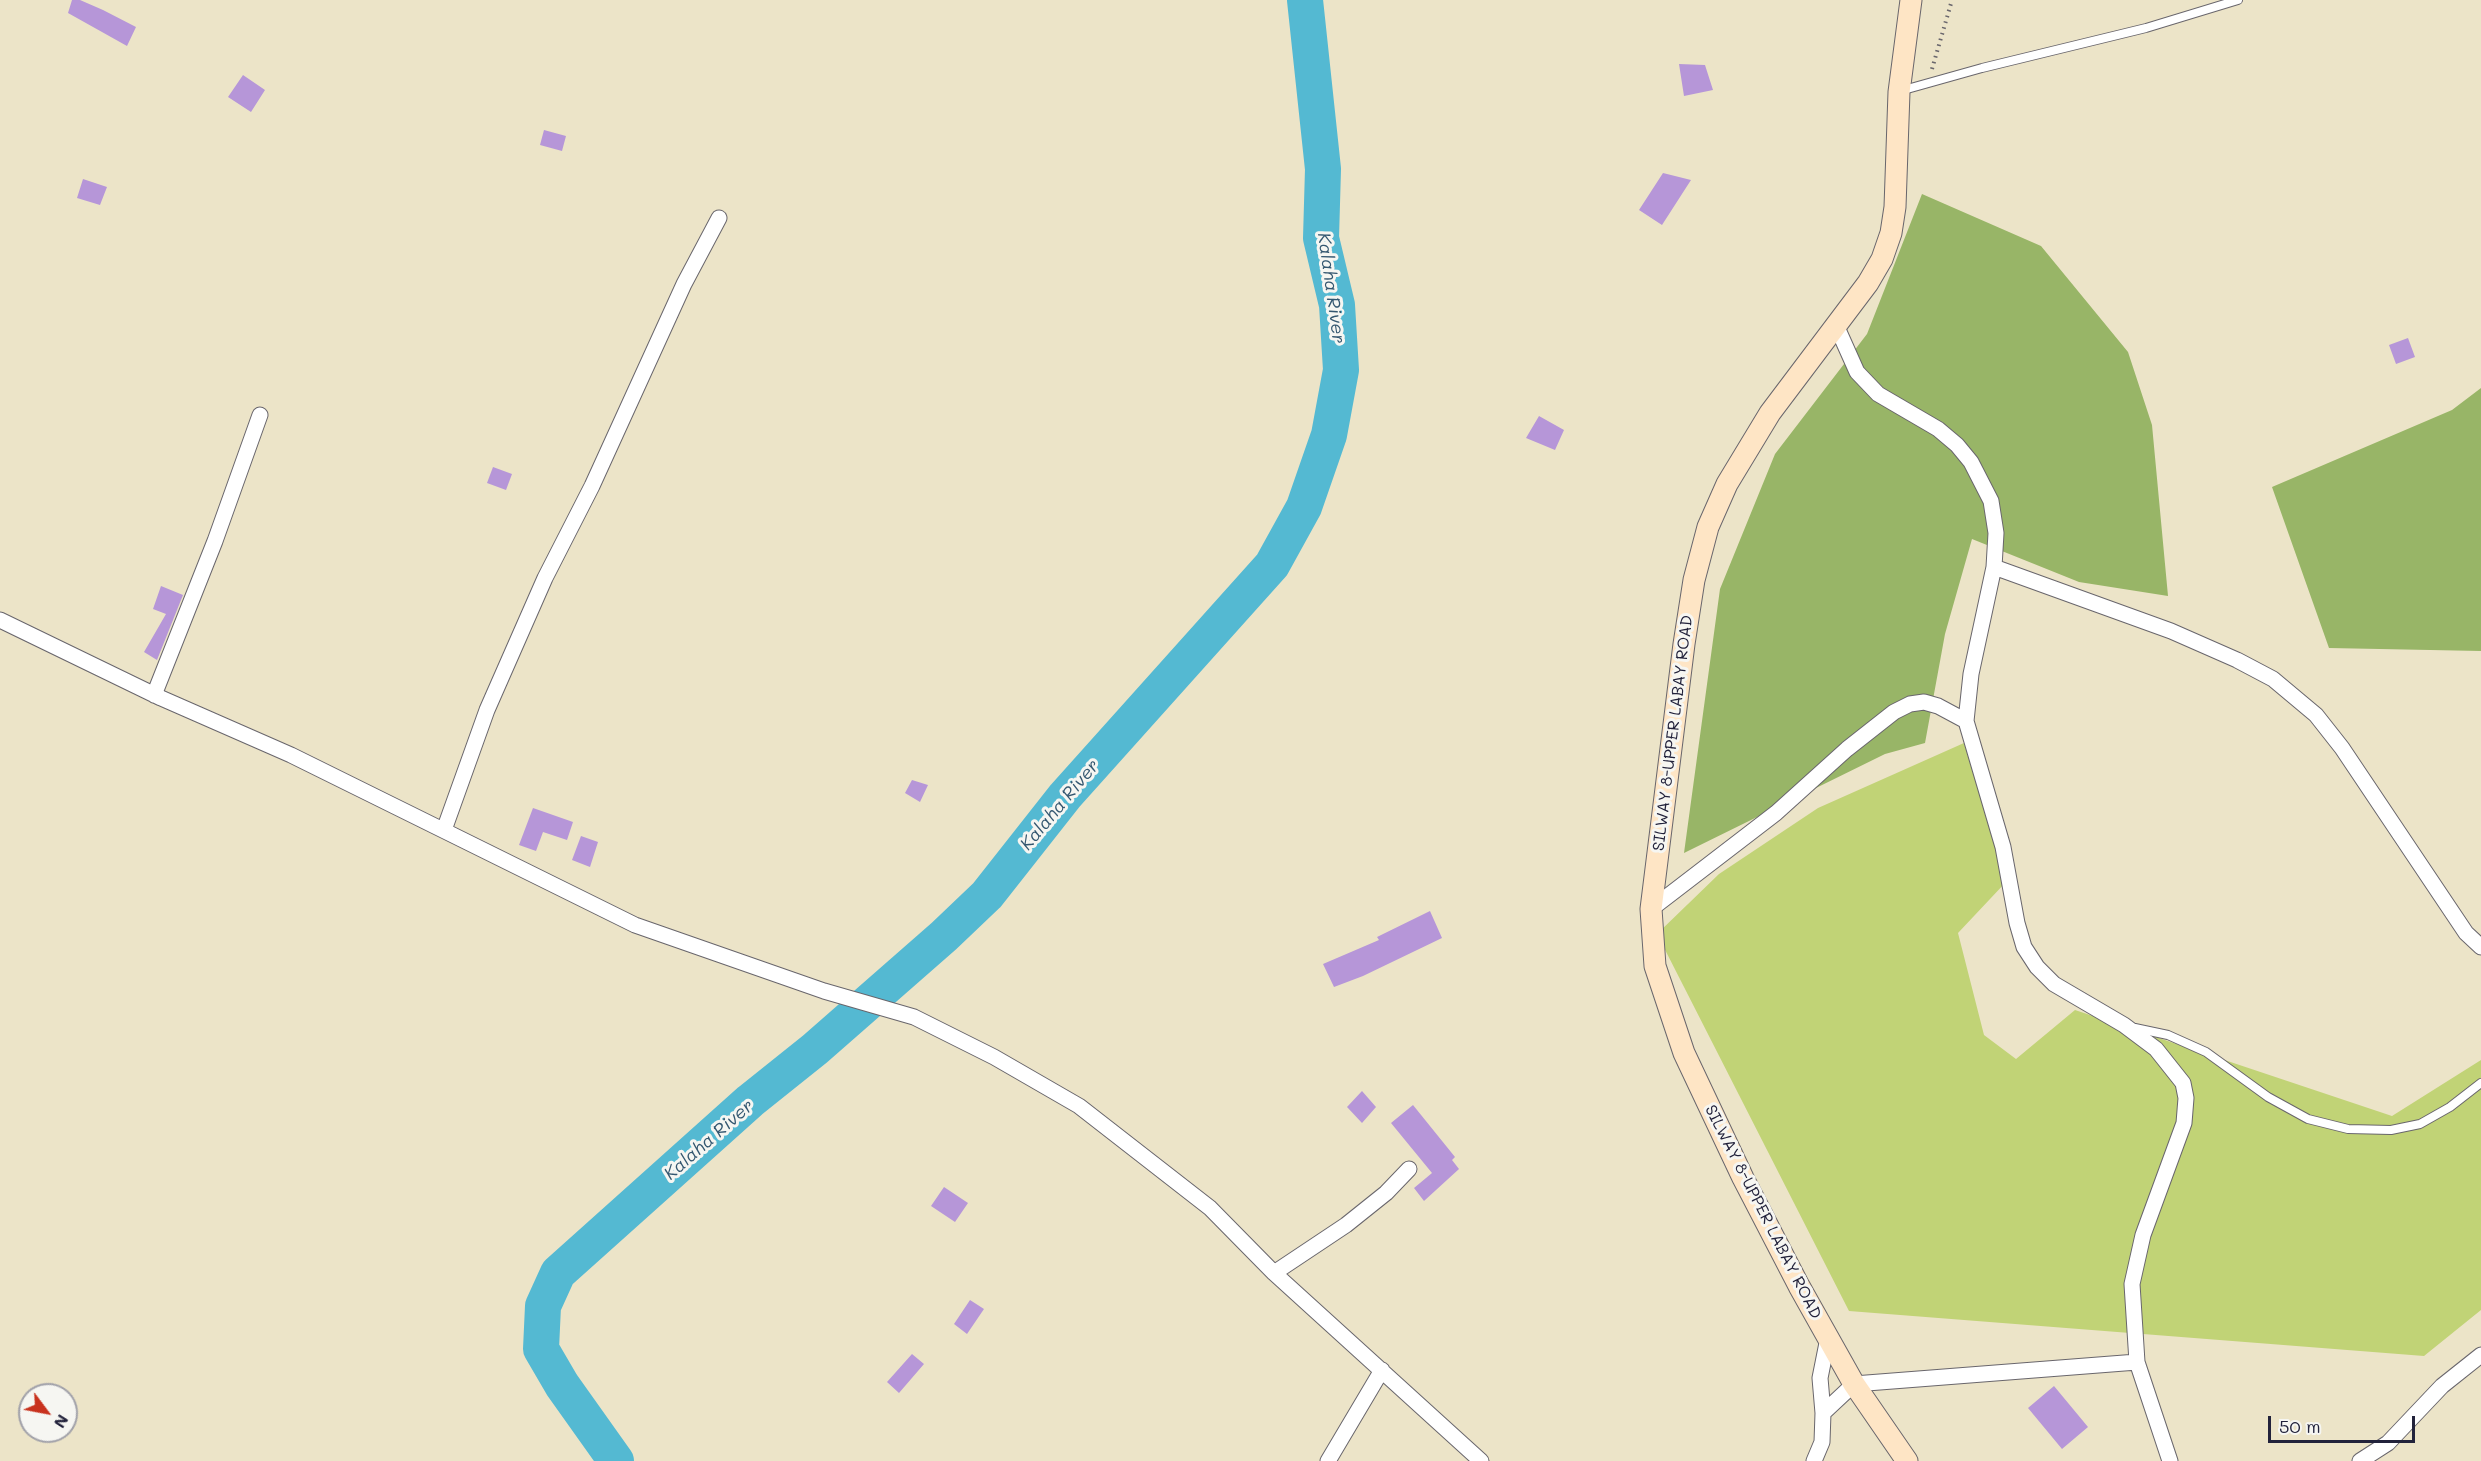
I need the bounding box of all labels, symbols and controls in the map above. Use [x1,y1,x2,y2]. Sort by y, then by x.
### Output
water label: Kalaha River [1313,231,1349,345]
street label: SILWAY 8-UPPER LABAY ROAD [1649,614,1697,852]
water label: Kalaha River [1016,755,1104,855]
water label: Kalaha River [660,1095,758,1185]
street label: SILWAY 8-UPPER LABAY ROAD [1701,1102,1825,1322]
north arrow [18,1383,78,1443]
scale bar [2271,1404,2418,1442]
text: N [50,1411,74,1432]
text: 50 m [2279,1414,2321,1438]

